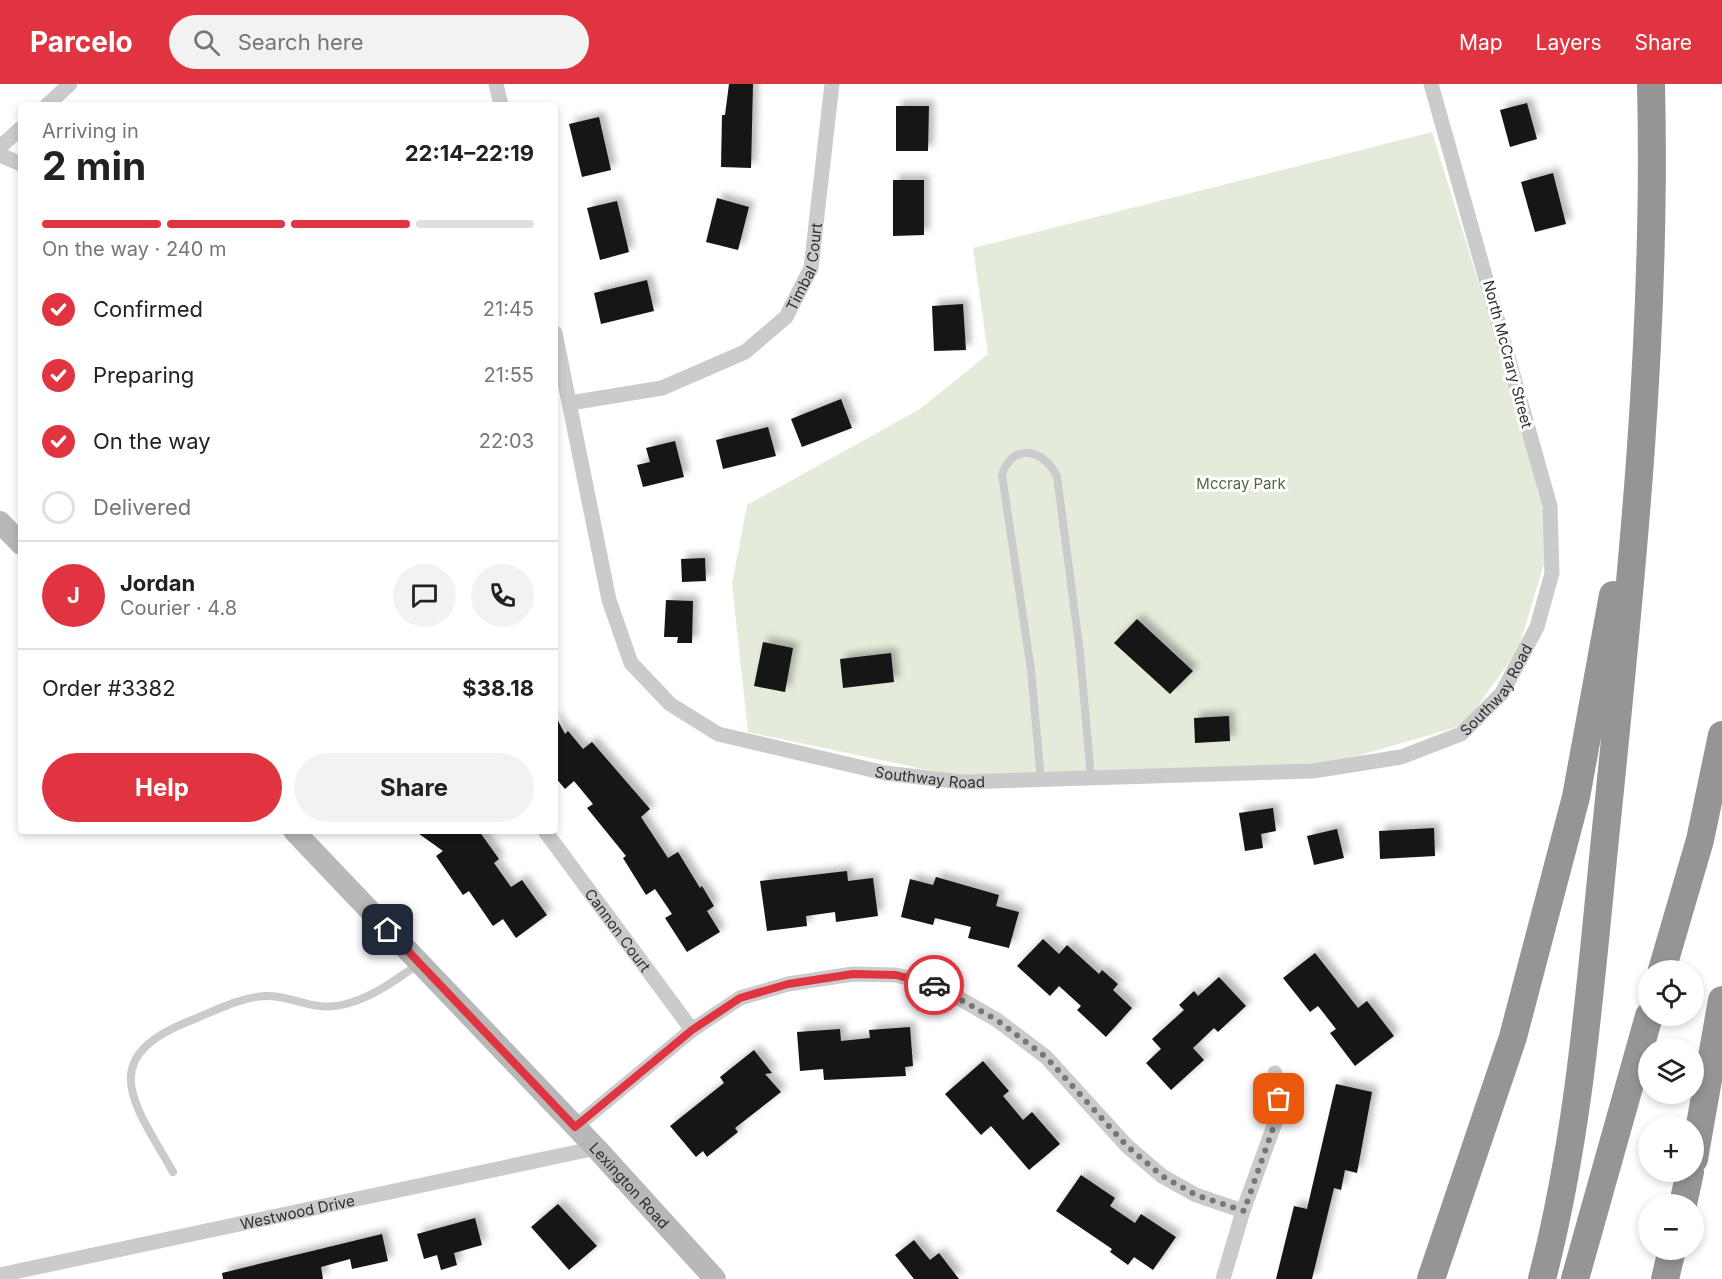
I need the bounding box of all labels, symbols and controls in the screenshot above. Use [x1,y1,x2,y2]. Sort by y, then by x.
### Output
search box [169,15,589,69]
text: Parcelo [30,25,133,59]
icon: search [190,26,223,59]
text: Search here [238,29,363,55]
text: Map [1459,30,1503,55]
text: Layers [1536,30,1602,55]
text: Share [1635,30,1692,55]
text: Arriving in [42,119,139,143]
text: 22:14–22:19 [405,140,534,166]
text: 2 min [42,142,146,189]
street label: Timbal Court [781,222,826,314]
text: On the way · 240 m [42,237,227,261]
street label: North McCrary Street [1479,278,1537,430]
icon: check [42,293,75,326]
text: Confirmed [93,296,203,322]
text: 21:45 [483,297,534,321]
icon: check [42,359,75,392]
text: Preparing [93,362,194,388]
text: 21:55 [484,363,534,387]
icon: check [42,425,75,458]
text: On the way [93,428,211,454]
text: 22:03 [479,429,534,453]
park label: Mccray Park [1196,474,1286,493]
text: Delivered [93,494,191,520]
button: chat [393,564,456,627]
button: phone [471,564,534,627]
text: Jordan [120,570,195,596]
text: J [67,582,80,608]
text: Courier · 4.8 [120,596,237,620]
street label: Southway Road [1456,640,1536,739]
text: Order #3382 [42,675,176,701]
text: $38.18 [462,675,534,701]
button: Help [42,753,282,822]
button: Share [294,753,534,822]
street label: Southway Road [873,761,985,792]
street label: Cannon Court [581,885,655,975]
pin [362,904,413,955]
icon: home [371,913,404,946]
courier [904,955,964,1015]
map controls [1638,960,1704,1260]
button: locate [1638,960,1704,1026]
icon: car [918,969,951,1002]
button: layers [1638,1038,1704,1104]
pin [1253,1073,1304,1124]
icon: bag [1262,1082,1295,1115]
button: + [1638,1116,1704,1182]
street label: Lexington Road [586,1138,674,1232]
street label: Westwood Drive [238,1190,356,1233]
button: − [1638,1194,1704,1260]

